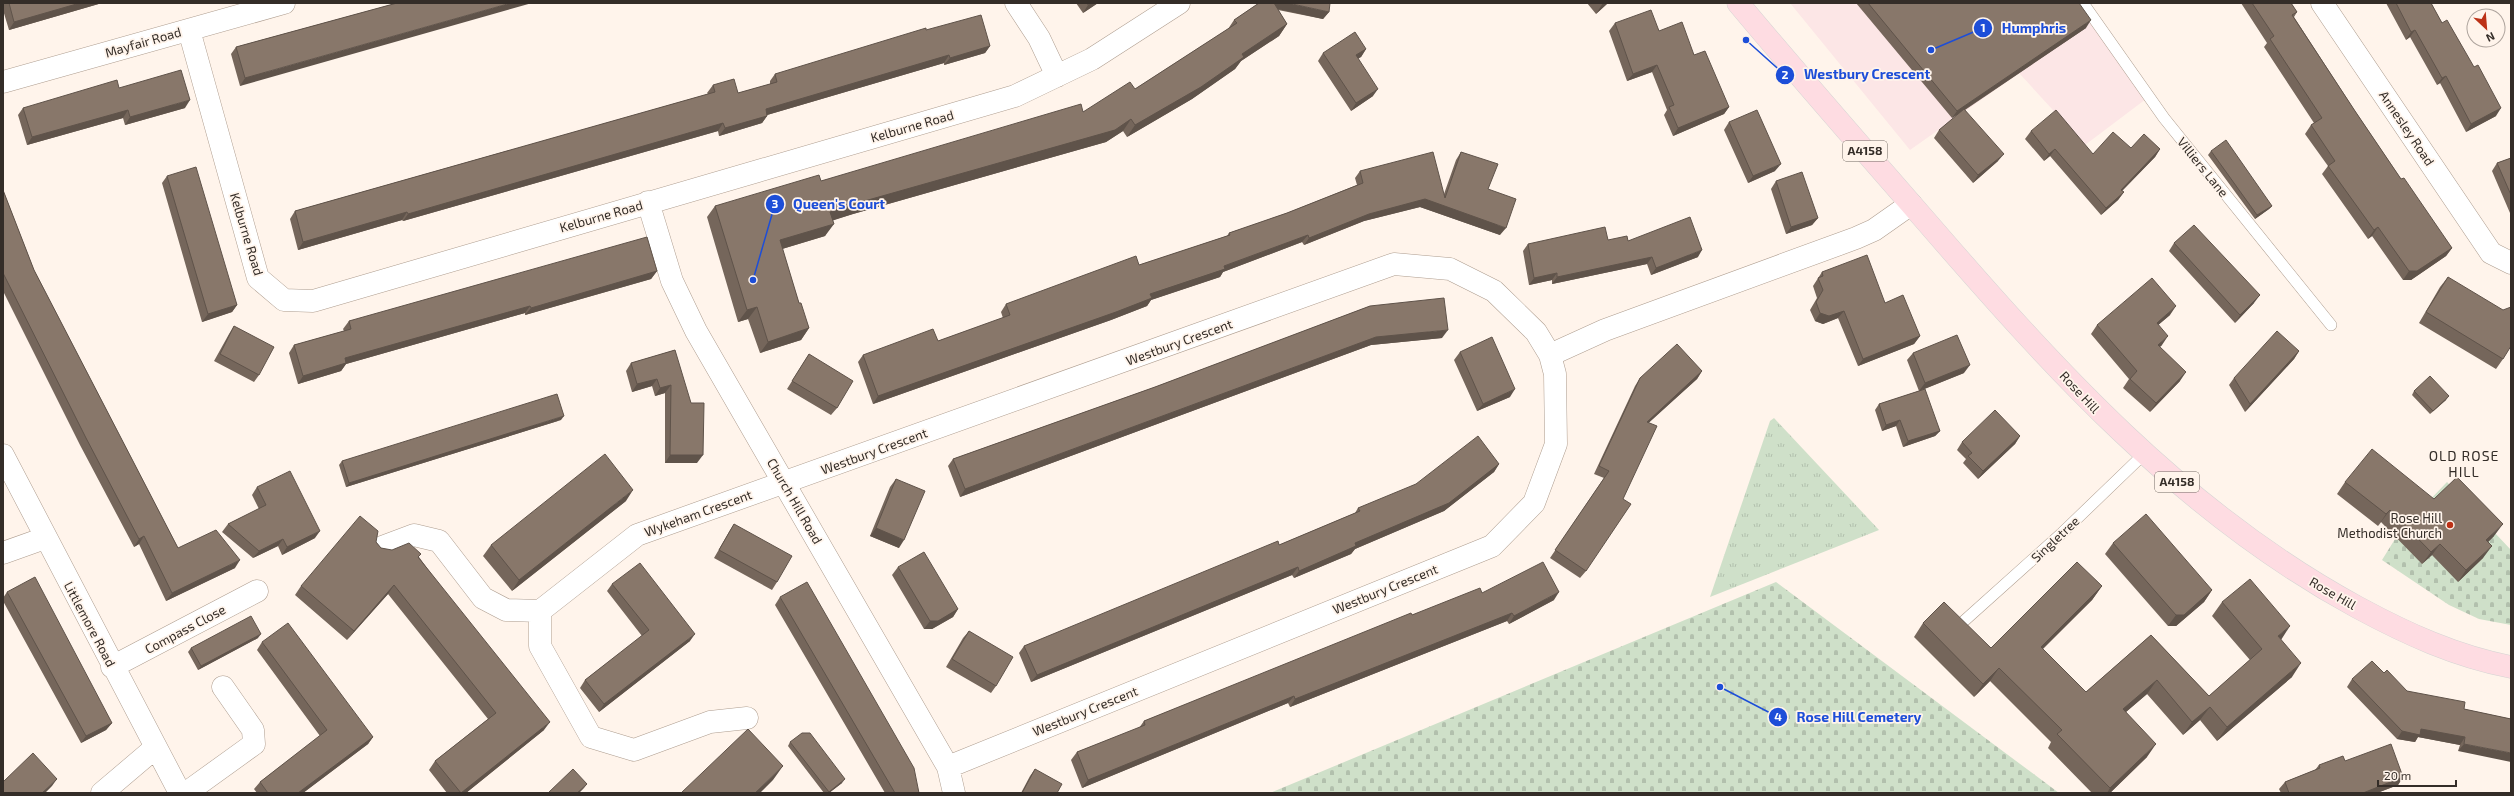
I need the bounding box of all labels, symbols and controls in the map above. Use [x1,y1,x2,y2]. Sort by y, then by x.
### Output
north arrow [2466,8,2506,48]
callout: Humphris [1973,15,2074,41]
text: Humphris [2002,19,2066,36]
text: 1 [1980,20,1986,34]
street label: Mayfair Road [103,23,183,61]
text: N [2484,30,2497,45]
callout: Westbury Crescent [1775,62,1938,88]
text: Westbury Crescent [1804,65,1930,82]
text: 2 [1782,67,1789,81]
street label: Annesley Road [2376,87,2438,169]
street label: Kelburne Road [869,106,955,146]
street label: Villiers Lane [2174,134,2232,200]
road number: A4158 [1843,141,1887,161]
street label: Kelburne Road [227,191,267,277]
callout: Queen's Court [765,191,893,217]
text: Queen's Court [793,195,885,213]
street label: Kelburne Road [558,196,644,236]
text: 3 [772,196,779,210]
street label: Westbury Crescent [1124,315,1234,369]
street label: Rose Hill [2057,368,2103,416]
street label: Westbury Crescent [819,424,929,478]
district label: OLD ROSE HILL [2429,447,2499,480]
street label: Church Hill Road [764,455,826,547]
road number: A4158 [2155,472,2199,492]
street label: Wykeham Crescent [642,486,754,540]
place label: Rose Hill Methodist Church [2337,510,2442,541]
street label: Singletree [2028,513,2082,565]
marker: Rose Hill Methodist Church [2445,520,2455,530]
street label: Westbury Crescent [1330,561,1440,617]
street label: Rose Hill [2307,573,2359,613]
street label: Littlemore Road [61,579,119,669]
street label: Compass Close [142,601,228,657]
street label: Westbury Crescent [1030,683,1140,739]
callout: Rose Hill Cemetery [1768,704,1930,730]
text: Rose Hill Cemetery [1797,708,1922,725]
text: 4 [1774,709,1782,723]
scale bar [2378,762,2456,788]
text: 20 m [2384,768,2411,782]

